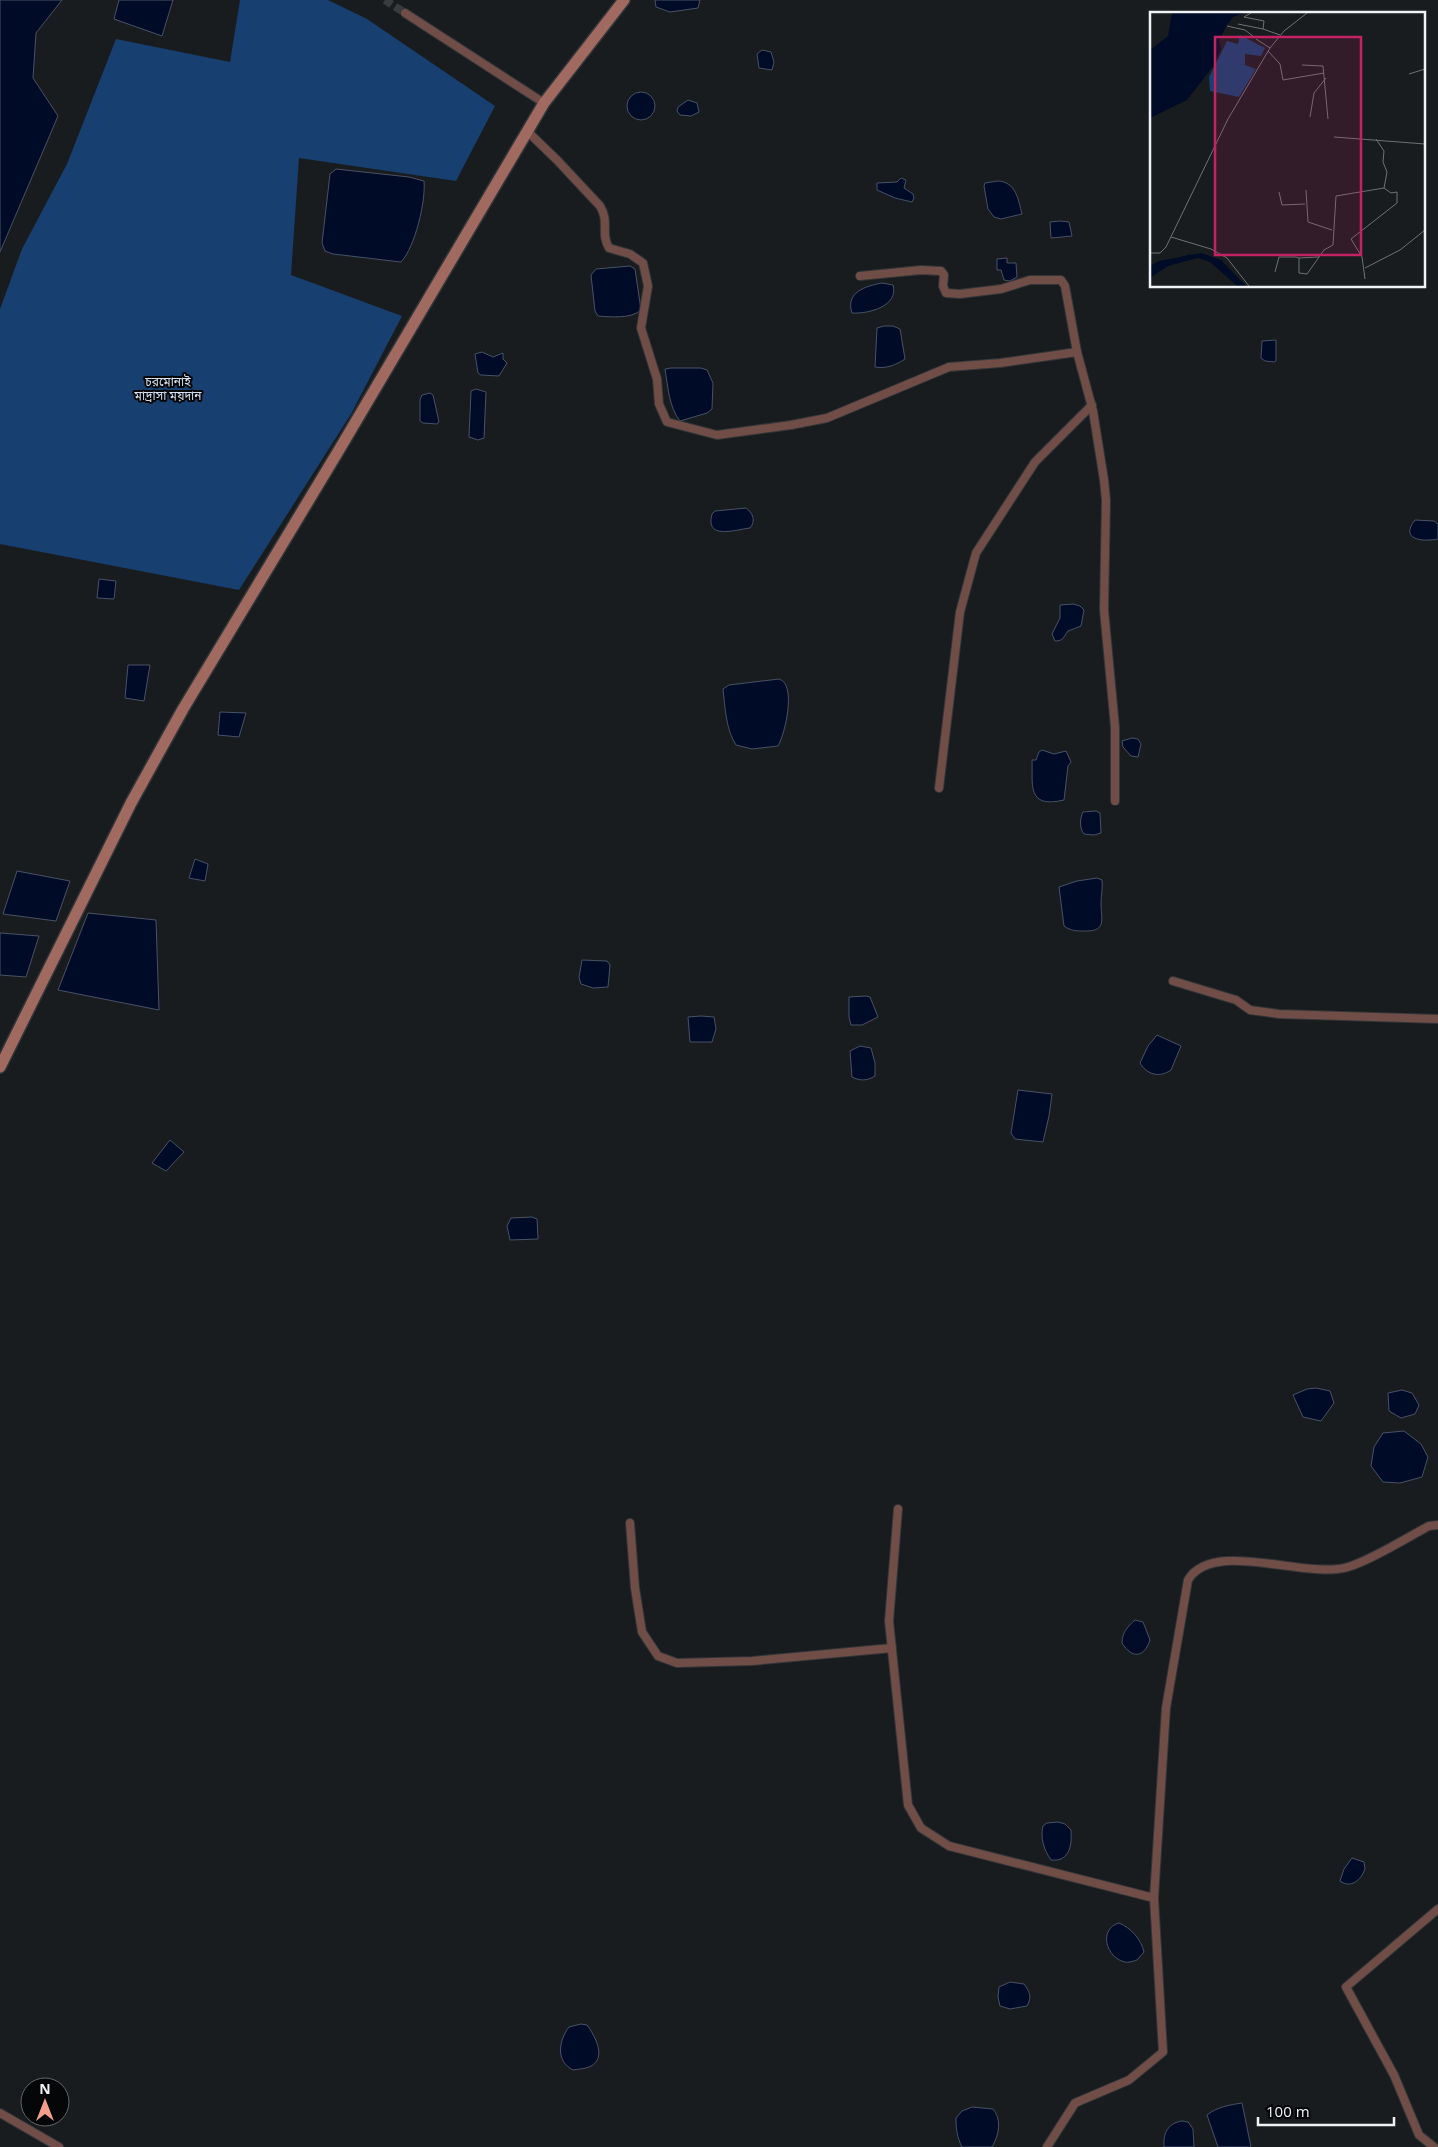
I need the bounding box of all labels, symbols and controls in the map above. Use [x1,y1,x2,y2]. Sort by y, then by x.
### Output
inset map [1150,12,1426,288]
park label: চরমোনাই মাদ্রাসা ময়দান [134,373,202,404]
north arrow [20,2077,70,2127]
text: N [39,2079,51,2098]
scale bar [1258,2094,1394,2126]
text: 100 m [1266,2101,1310,2121]

